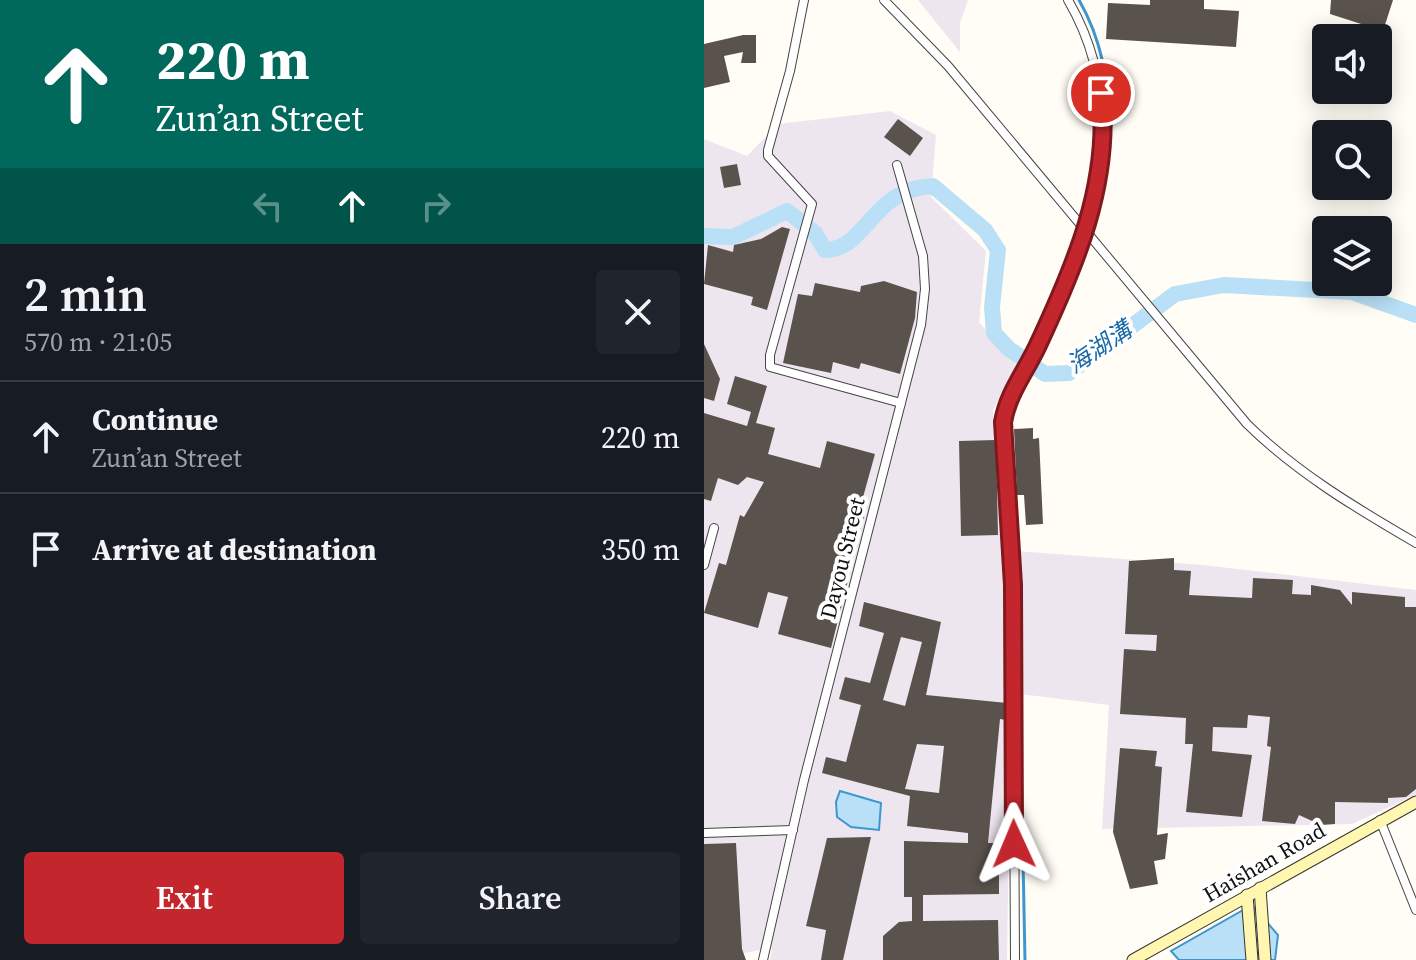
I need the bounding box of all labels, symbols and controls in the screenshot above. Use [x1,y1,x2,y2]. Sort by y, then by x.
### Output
text: 220 m [156,21,310,98]
map controls [1312,24,1392,296]
button: sound [1312,24,1392,104]
icon: ahead [24,32,128,136]
pin [1067,59,1135,127]
icon: arrive [1079,71,1123,115]
text: Zun’an Street [156,94,363,143]
button: search [1312,120,1392,200]
icon: left [246,184,290,228]
icon: ahead [330,184,374,228]
icon: right [414,184,458,228]
button: layers [1312,216,1392,296]
text: 2 min [24,261,147,327]
button: close [596,270,680,354]
water label: 海湖溝 [1060,312,1141,381]
text: 570 m · 21:05 [24,324,172,360]
text: Continue [92,399,218,440]
icon: ahead [24,415,68,459]
text: 220 m [601,417,680,458]
text: Zun’an Street [92,440,242,476]
street label: Dayou Street [812,493,872,622]
icon: arrive [24,527,68,571]
text: Arrive at destination [92,529,377,570]
text: 350 m [601,529,680,570]
position arrow [972,802,1056,886]
street label: Haishan Road [1197,815,1331,909]
button: Exit [24,852,344,944]
button: Share [360,852,680,944]

